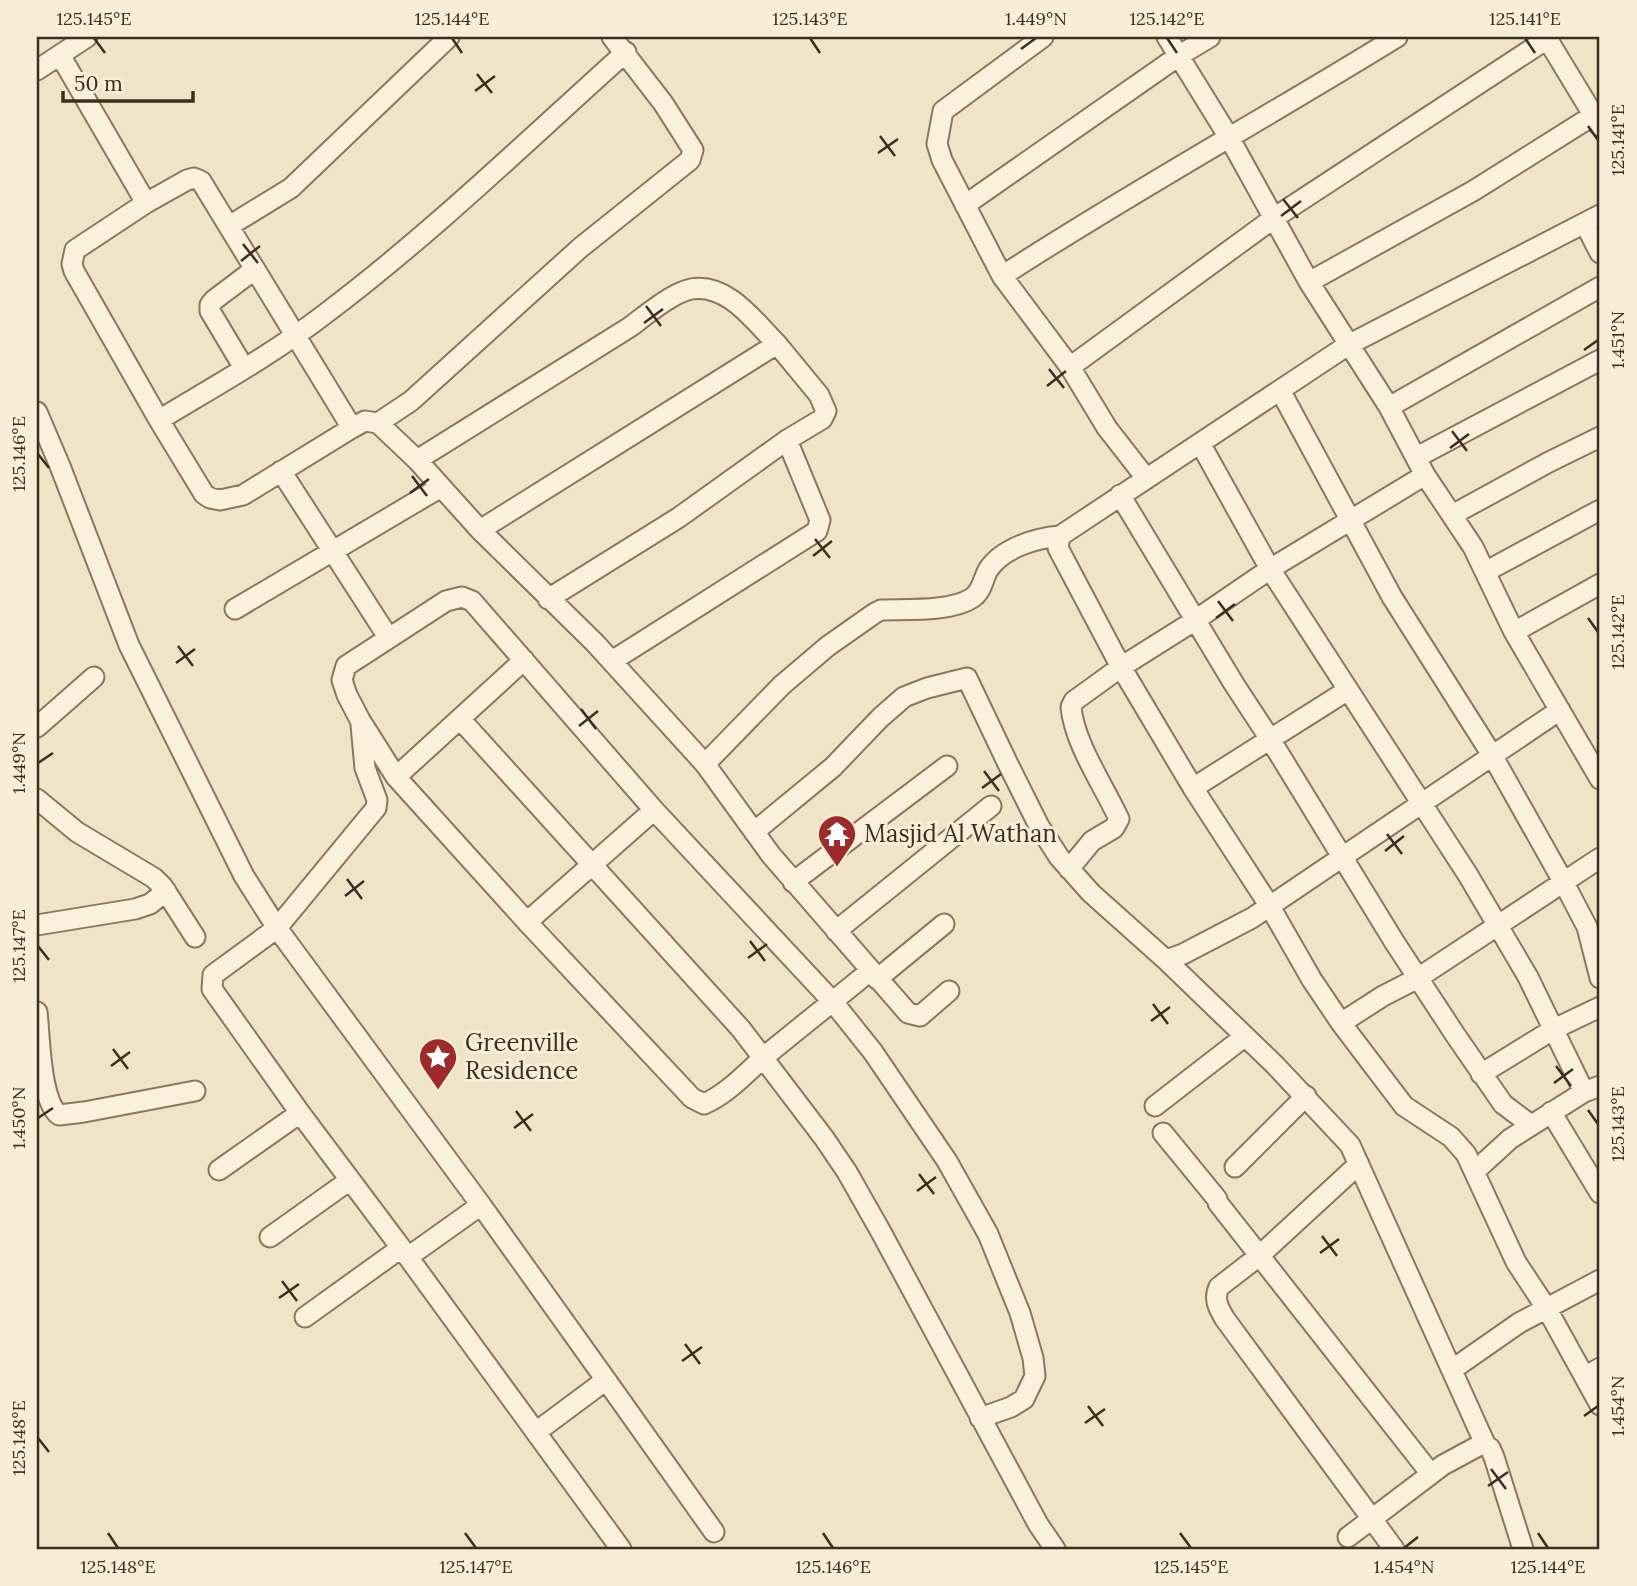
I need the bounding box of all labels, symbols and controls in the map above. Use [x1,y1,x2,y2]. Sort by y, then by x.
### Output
text: 125.145°E [56,7,132,30]
text: 125.144°E [415,7,489,30]
text: 125.143°E [772,7,848,30]
text: 1.449°N [1005,7,1067,30]
text: 125.142°E [1130,7,1204,30]
text: 125.141°E [1489,7,1561,30]
scale bar [63,60,192,104]
text: 50 m [74,70,123,97]
text: 125.141°E [1606,104,1629,176]
text: 1.451°N [1606,311,1629,369]
text: 125.146°E [7,416,30,492]
text: 125.142°E [1606,595,1629,669]
text: 1.449°N [7,732,30,794]
temple icon: Masjid Al Wathan [816,813,858,868]
place label: Masjid Al Wathan [864,818,1057,849]
text: 125.147°E [7,909,30,983]
place label: Greenville Residence [465,1027,579,1086]
place icon: Greenville Residence [417,1036,459,1091]
text: 125.143°E [1606,1086,1629,1162]
text: 1.450°N [7,1087,30,1149]
text: 1.454°N [1606,1375,1629,1437]
text: 125.148°E [7,1400,30,1476]
text: 125.148°E [80,1555,156,1578]
text: 125.147°E [439,1555,513,1578]
text: 125.146°E [795,1555,871,1578]
text: 125.145°E [1153,1555,1229,1578]
text: 1.454°N [1373,1555,1435,1578]
text: 125.144°E [1511,1555,1585,1578]

